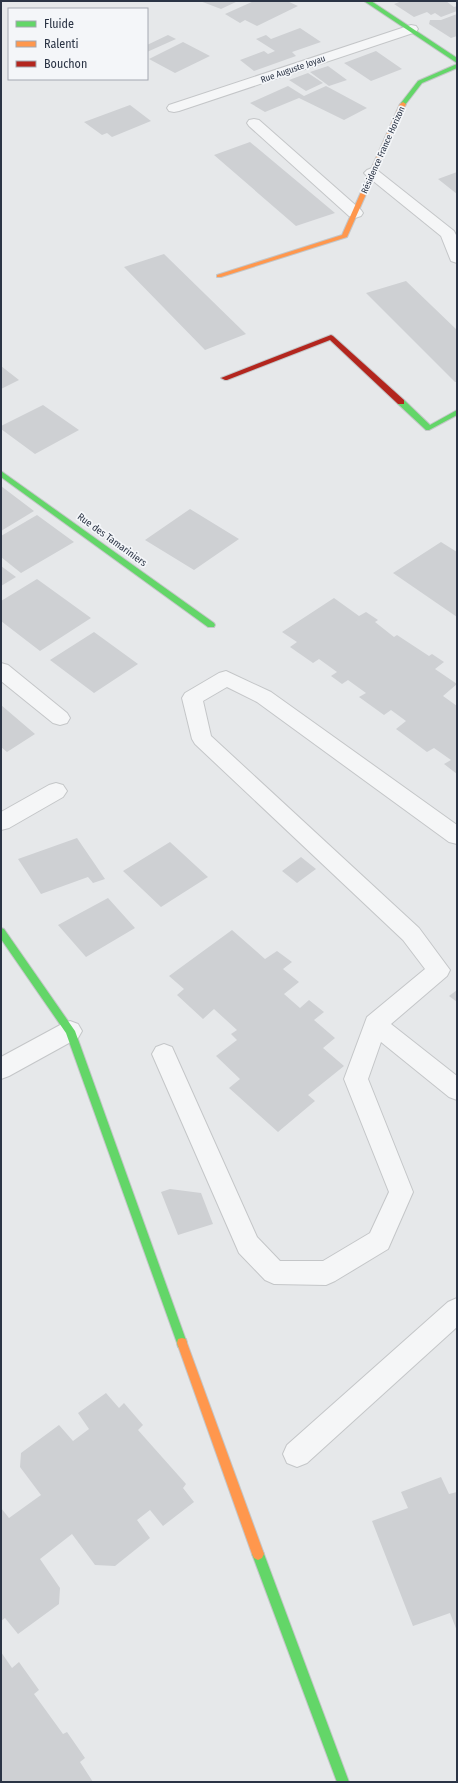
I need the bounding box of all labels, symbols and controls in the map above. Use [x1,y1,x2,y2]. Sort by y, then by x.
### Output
legend [8,8,148,80]
text: Fluide [44,17,74,31]
text: Ralenti [44,37,79,51]
street label: Rue Auguste Joyau [259,53,327,85]
text: Bouchon [44,57,87,71]
street label: Résidence France Horizon [359,105,407,195]
street label: Rue des Tamariniers [75,511,149,569]

